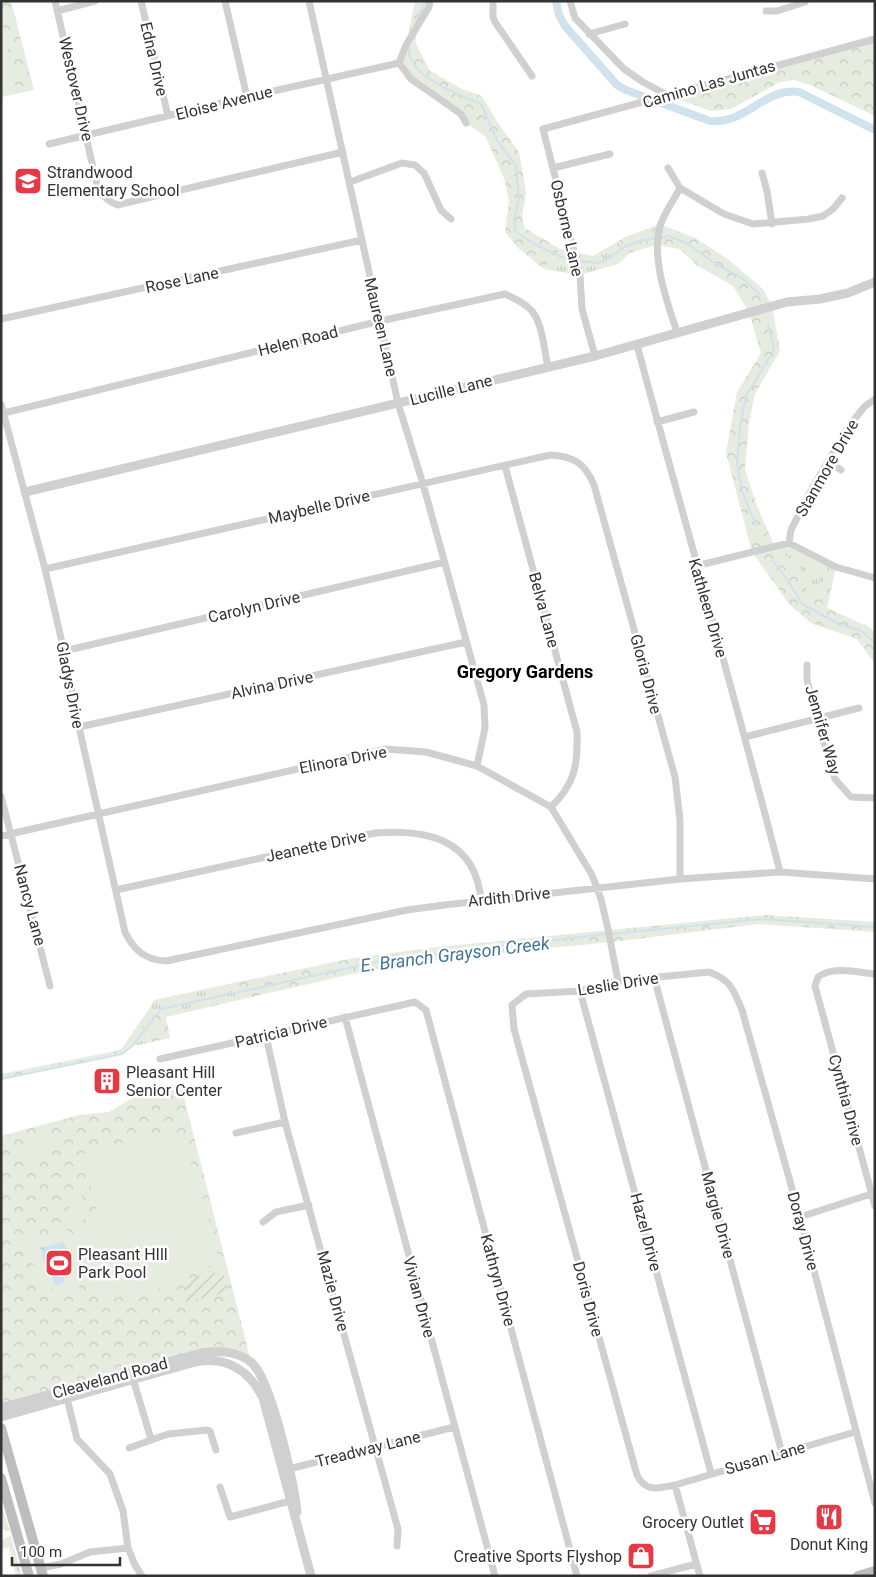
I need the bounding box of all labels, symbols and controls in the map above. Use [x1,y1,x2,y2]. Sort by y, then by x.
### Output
street label: Edna Drive [136,20,172,98]
street label: Westover Drive [55,35,97,143]
street label: Camino Las Juntas [640,56,778,112]
street label: Eloise Avenue [174,82,274,124]
place label: Strandwood Elementary School [47,163,180,200]
school or university icon: Strandwood Elementary School [13,166,43,196]
street label: Osborne Lane [547,178,587,278]
street label: Rose Lane [144,263,220,297]
street label: Maureen Lane [360,276,402,378]
street label: Helen Road [256,322,340,360]
street label: Lucille Lane [408,371,494,409]
street label: Stanmore Drive [791,416,863,520]
street label: Maybelle Drive [266,486,372,528]
street label: Kathleen Drive [685,556,731,660]
street label: Belva Lane [525,570,563,650]
street label: Carolyn Drive [206,587,302,627]
street label: Gloria Drive [626,632,666,716]
street label: Gladys Drive [52,640,88,730]
district label: Gregory Gardens [457,661,593,682]
street label: Alvina Drive [229,667,315,703]
street label: Jennifer Way [801,683,845,777]
street label: Elinora Drive [298,742,388,778]
street label: Jeanette Drive [264,826,368,866]
street label: Nancy Lane [10,862,50,948]
street label: Ardith Drive [467,883,551,911]
water label: E. Branch Grayson Creek [359,932,552,976]
street label: Leslie Drive [576,968,660,1000]
street label: Patricia Drive [233,1012,329,1052]
street label: Cynthia Drive [825,1052,867,1148]
place label: Pleasant Hill Senior Center [126,1063,223,1100]
building icon: Pleasant Hill Senior Center [92,1066,122,1096]
street label: Margie Drive [697,1169,739,1261]
street label: Doray Drive [783,1190,823,1272]
street label: Hazel Drive [626,1191,666,1273]
street label: Kathryn Drive [477,1232,519,1328]
place label: Pleasant HIll Park Pool [78,1245,168,1282]
sports icon: Pleasant HIll Park Pool [44,1248,74,1278]
street label: Mazie Drive [313,1249,353,1333]
street label: Vivian Drive [399,1254,439,1340]
street label: Doris Drive [569,1259,607,1339]
street label: Cleaveland Road [50,1353,170,1403]
street label: Treadway Lane [314,1427,422,1471]
street label: Susan Lane [723,1437,807,1479]
restaurant icon: Donut King [814,1502,844,1532]
supermarket icon: Grocery Outlet [748,1507,778,1537]
place label: Grocery Outlet [642,1513,744,1532]
scale bar [12,1534,120,1566]
place label: Donut King [790,1535,868,1554]
shop icon: Creative Sports Flyshop [626,1541,656,1571]
text: 100 m [20,1543,62,1561]
place label: Creative Sports Flyshop [454,1547,622,1566]

